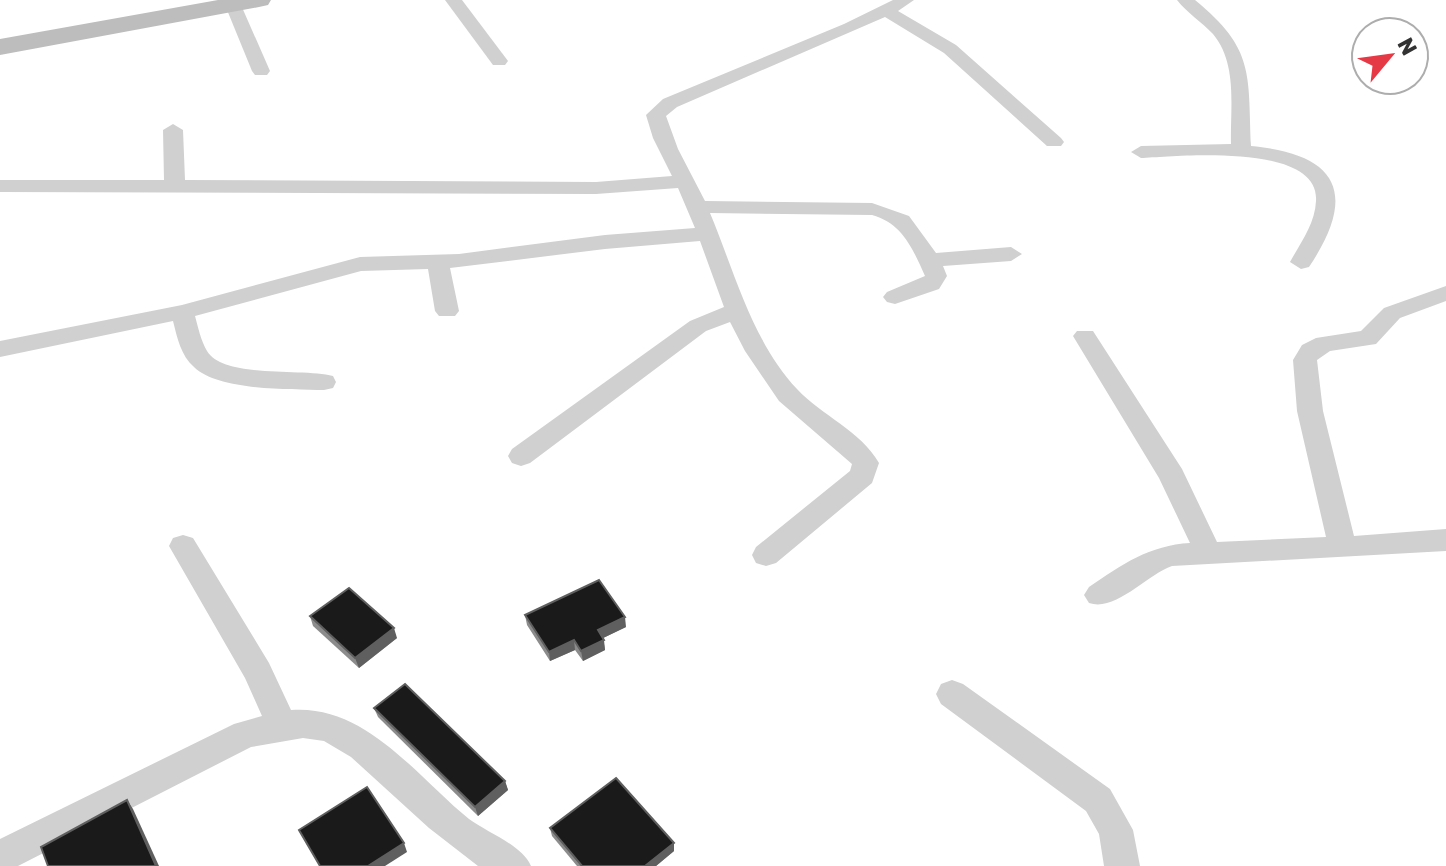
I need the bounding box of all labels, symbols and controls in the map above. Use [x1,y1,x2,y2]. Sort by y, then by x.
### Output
north arrow [1350,16,1430,96]
text: N [1391,33,1423,60]

